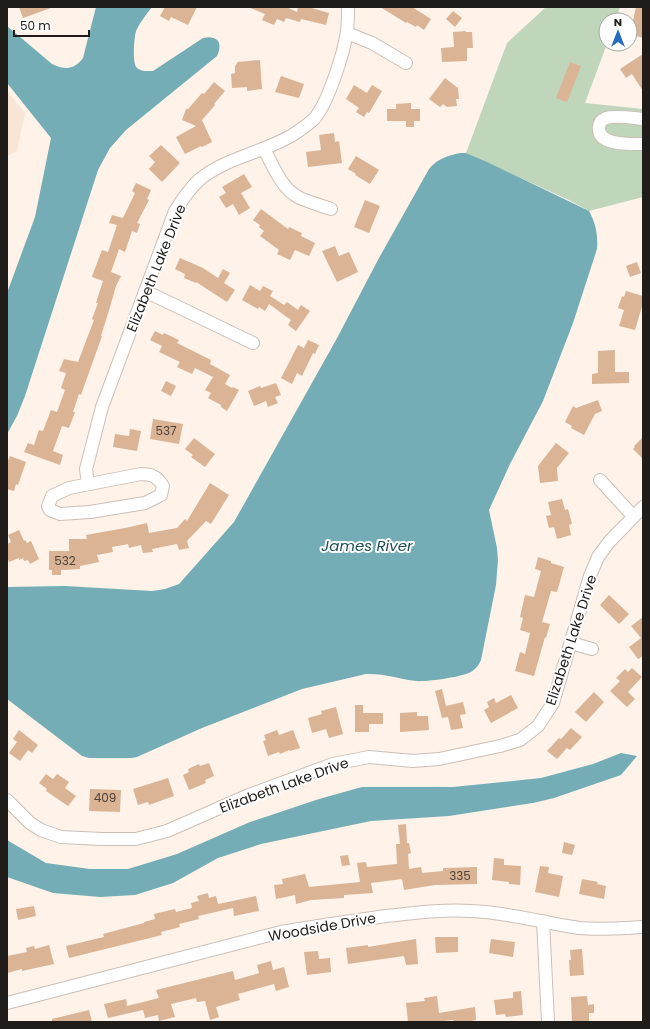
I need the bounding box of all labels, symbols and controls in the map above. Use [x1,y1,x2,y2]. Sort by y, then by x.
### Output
scale bar [14,12,89,38]
north arrow [598,12,638,52]
text: N [614,14,622,30]
text: 50 m [20,17,51,34]
street label: Elizabeth Lake Drive [121,201,191,335]
house number: 537 [155,422,177,439]
water label: James River [321,535,413,556]
house number: 532 [54,552,76,569]
street label: Elizabeth Lake Drive [540,572,602,708]
street label: Elizabeth Lake Drive [217,752,352,818]
house number: 409 [94,789,116,806]
house number: 335 [449,867,471,884]
street label: Woodside Drive [267,908,378,946]

